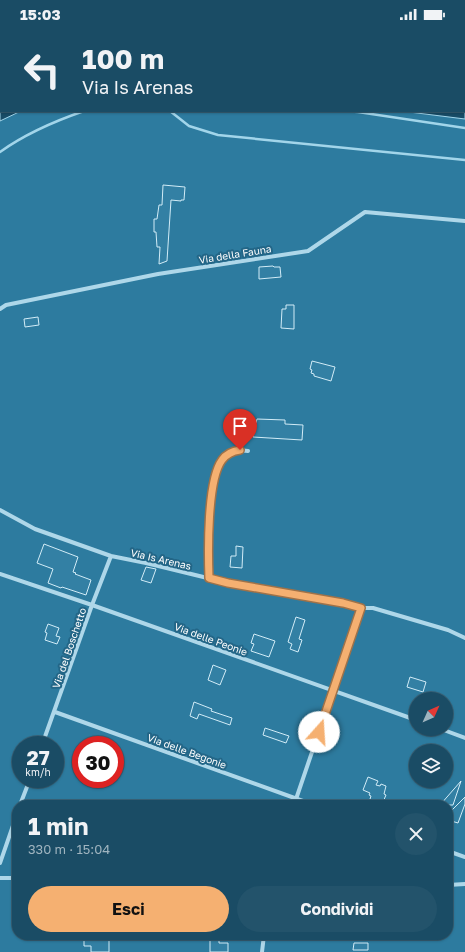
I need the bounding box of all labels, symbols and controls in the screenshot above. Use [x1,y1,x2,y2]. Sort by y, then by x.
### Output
text: 15:03 [20,5,61,23]
text: 100 m [82,42,164,75]
icon: left [16,44,68,96]
text: Via Is Arenas [82,76,193,98]
street label: Via della Fauna [198,242,272,266]
pin [223,409,257,450]
icon: arrive [229,415,251,437]
street label: Via Is Arenas [130,546,192,572]
street label: Via del Boschetto [50,606,88,690]
street label: Via delle Peonie [173,620,249,658]
north arrow [409,692,453,736]
map controls [409,692,453,788]
position arrow [298,711,340,753]
street label: Via delle Begonie [146,731,228,771]
speed limit sign: 30 [72,736,124,788]
button: layers [409,744,453,788]
text: 27 [26,745,50,769]
text: km/h [25,766,51,778]
text: 1 min [28,811,88,840]
button: close [395,813,437,855]
text: 330 m · 15:04 [28,841,110,857]
button: Esci [28,886,229,932]
button: Condividi [237,886,437,932]

